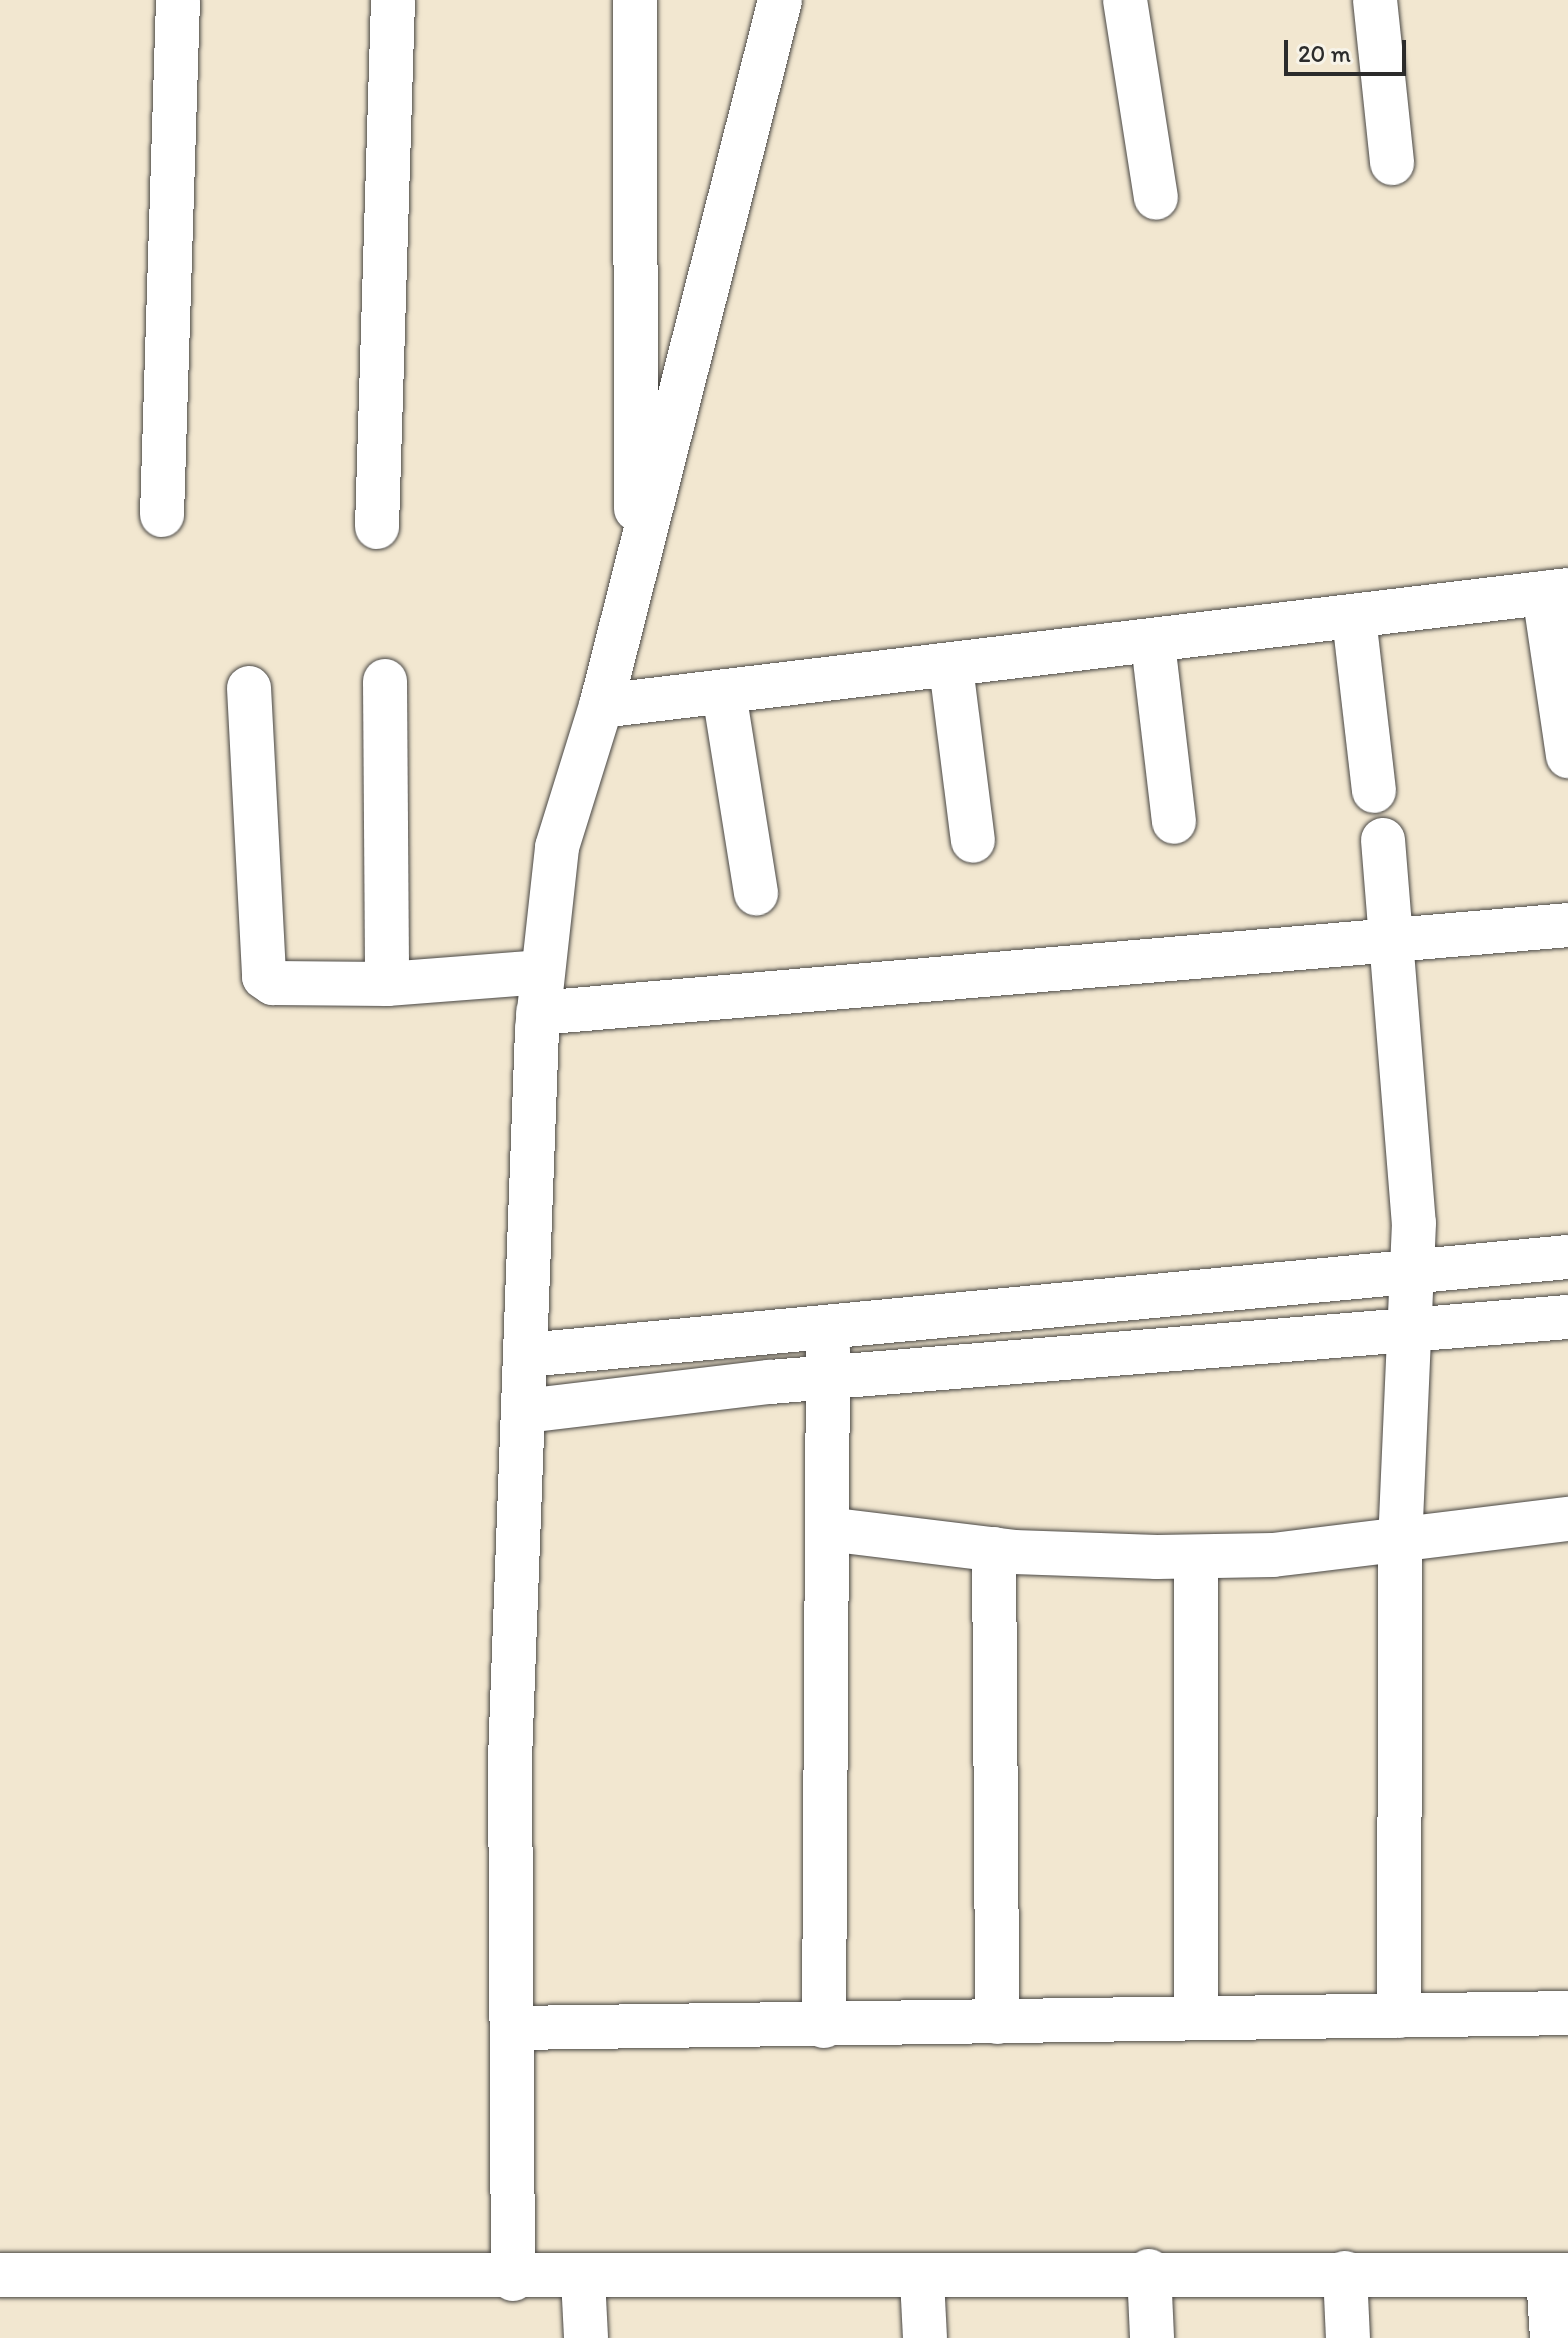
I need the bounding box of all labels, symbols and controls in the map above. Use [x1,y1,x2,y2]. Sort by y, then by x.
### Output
scale bar [1288,24,1410,74]
text: 20 m [1298,39,1351,68]

